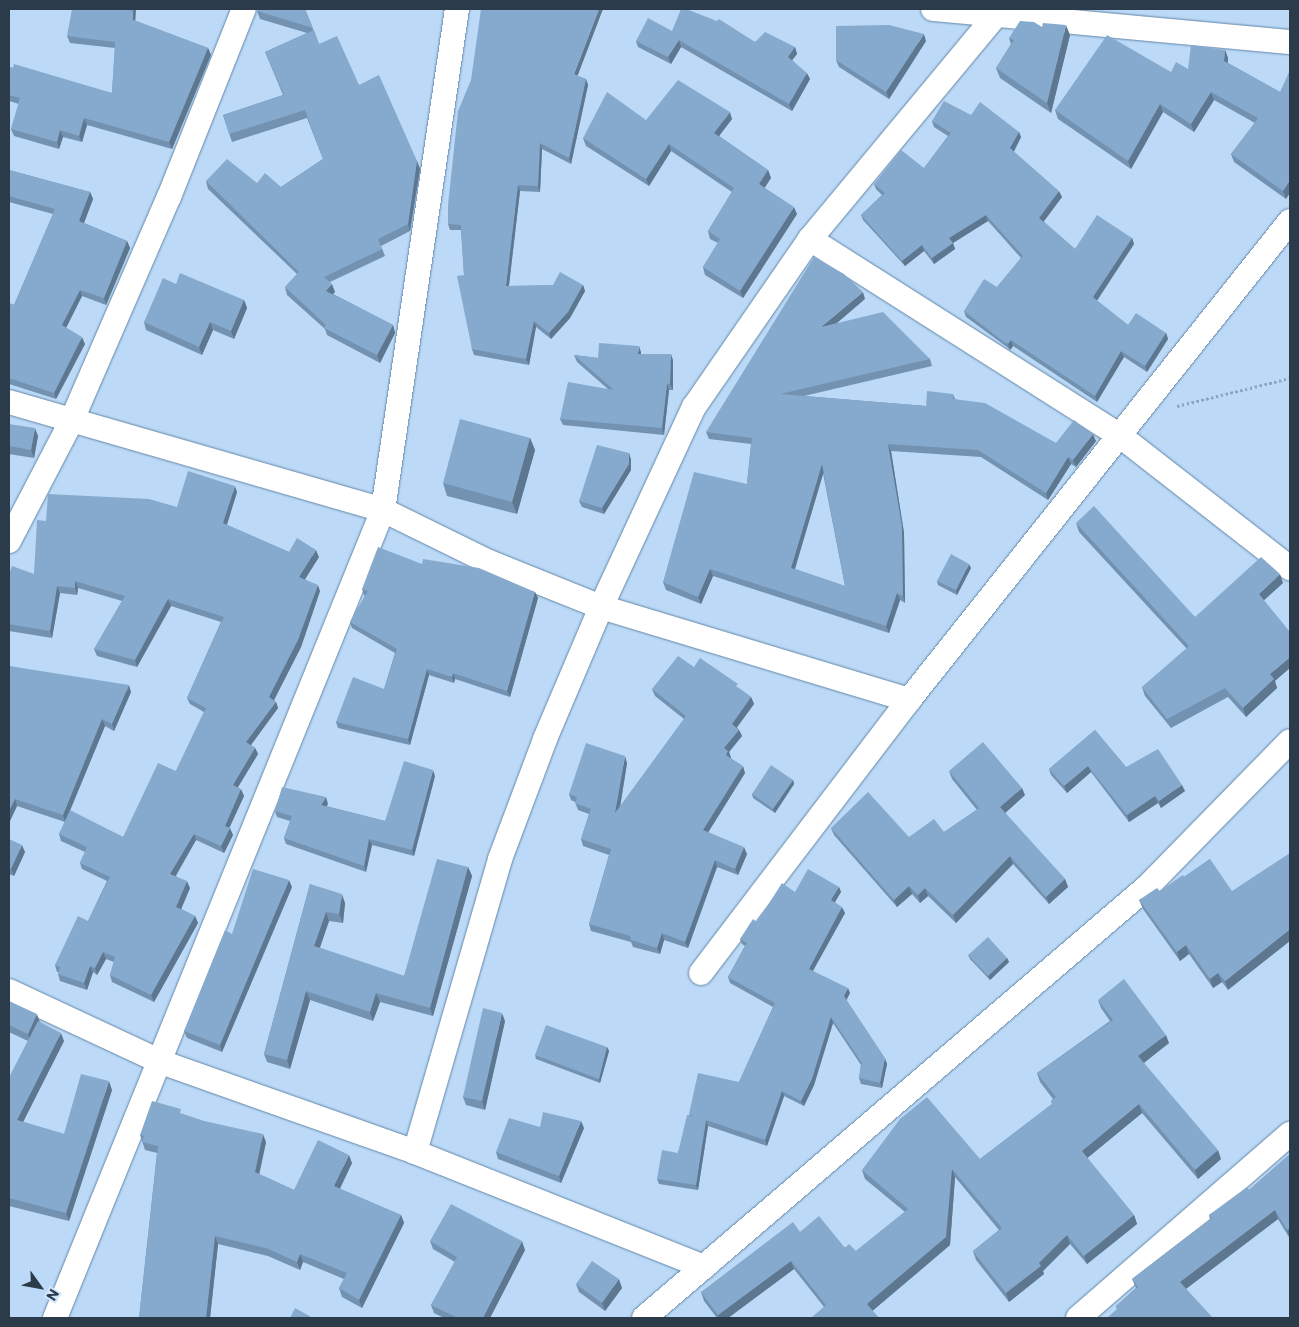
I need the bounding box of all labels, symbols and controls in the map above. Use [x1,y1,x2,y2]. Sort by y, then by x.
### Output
north arrow [15,1262,65,1312]
text: N [43,1286,63,1304]

